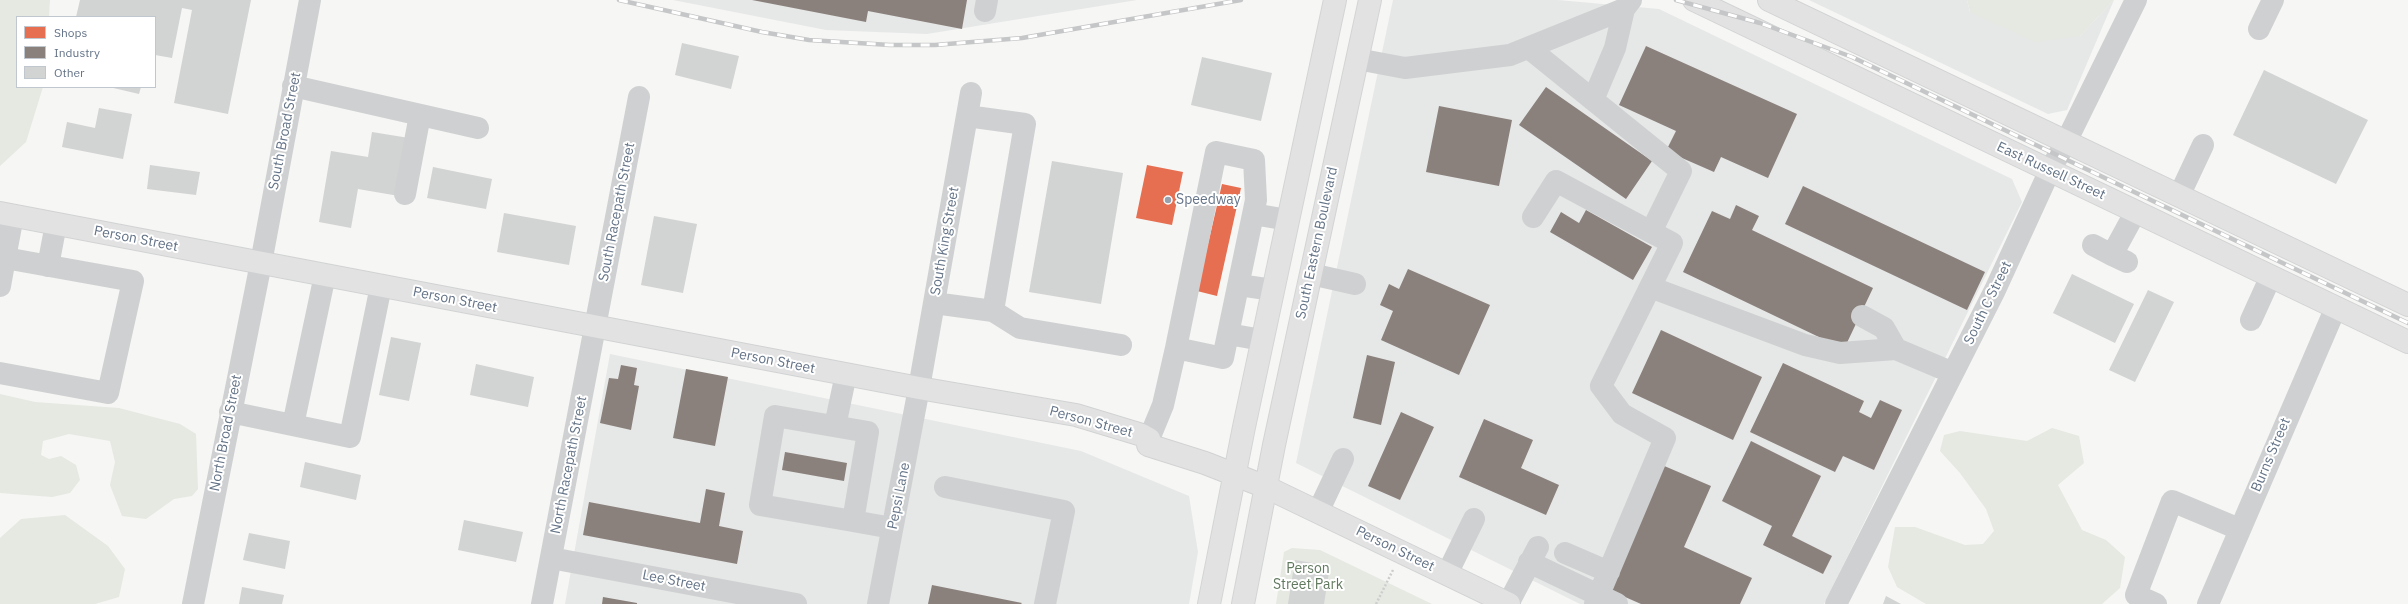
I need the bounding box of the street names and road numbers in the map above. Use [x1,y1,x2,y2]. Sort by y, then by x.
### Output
street label: South Broad Street [265,71,305,191]
street label: East Russell Street [1994,138,2108,204]
street label: South Racepath Street [595,141,639,283]
street label: South Eastern Boulevard [1293,165,1341,321]
street label: South King Street [927,186,963,296]
street label: Person Street [93,223,179,255]
street label: South C Street [1961,259,2015,347]
street label: Person Street [412,284,498,316]
street label: Person Street [730,345,816,377]
street label: North Broad Street [206,373,246,493]
street label: North Racepath Street [547,395,591,535]
street label: Person Street [1048,403,1134,441]
street label: Burns Street [2248,415,2294,495]
street label: Pepsi Lane [884,461,914,531]
street label: Person Street [1353,523,1437,575]
street label: Lee Street [641,567,707,595]

